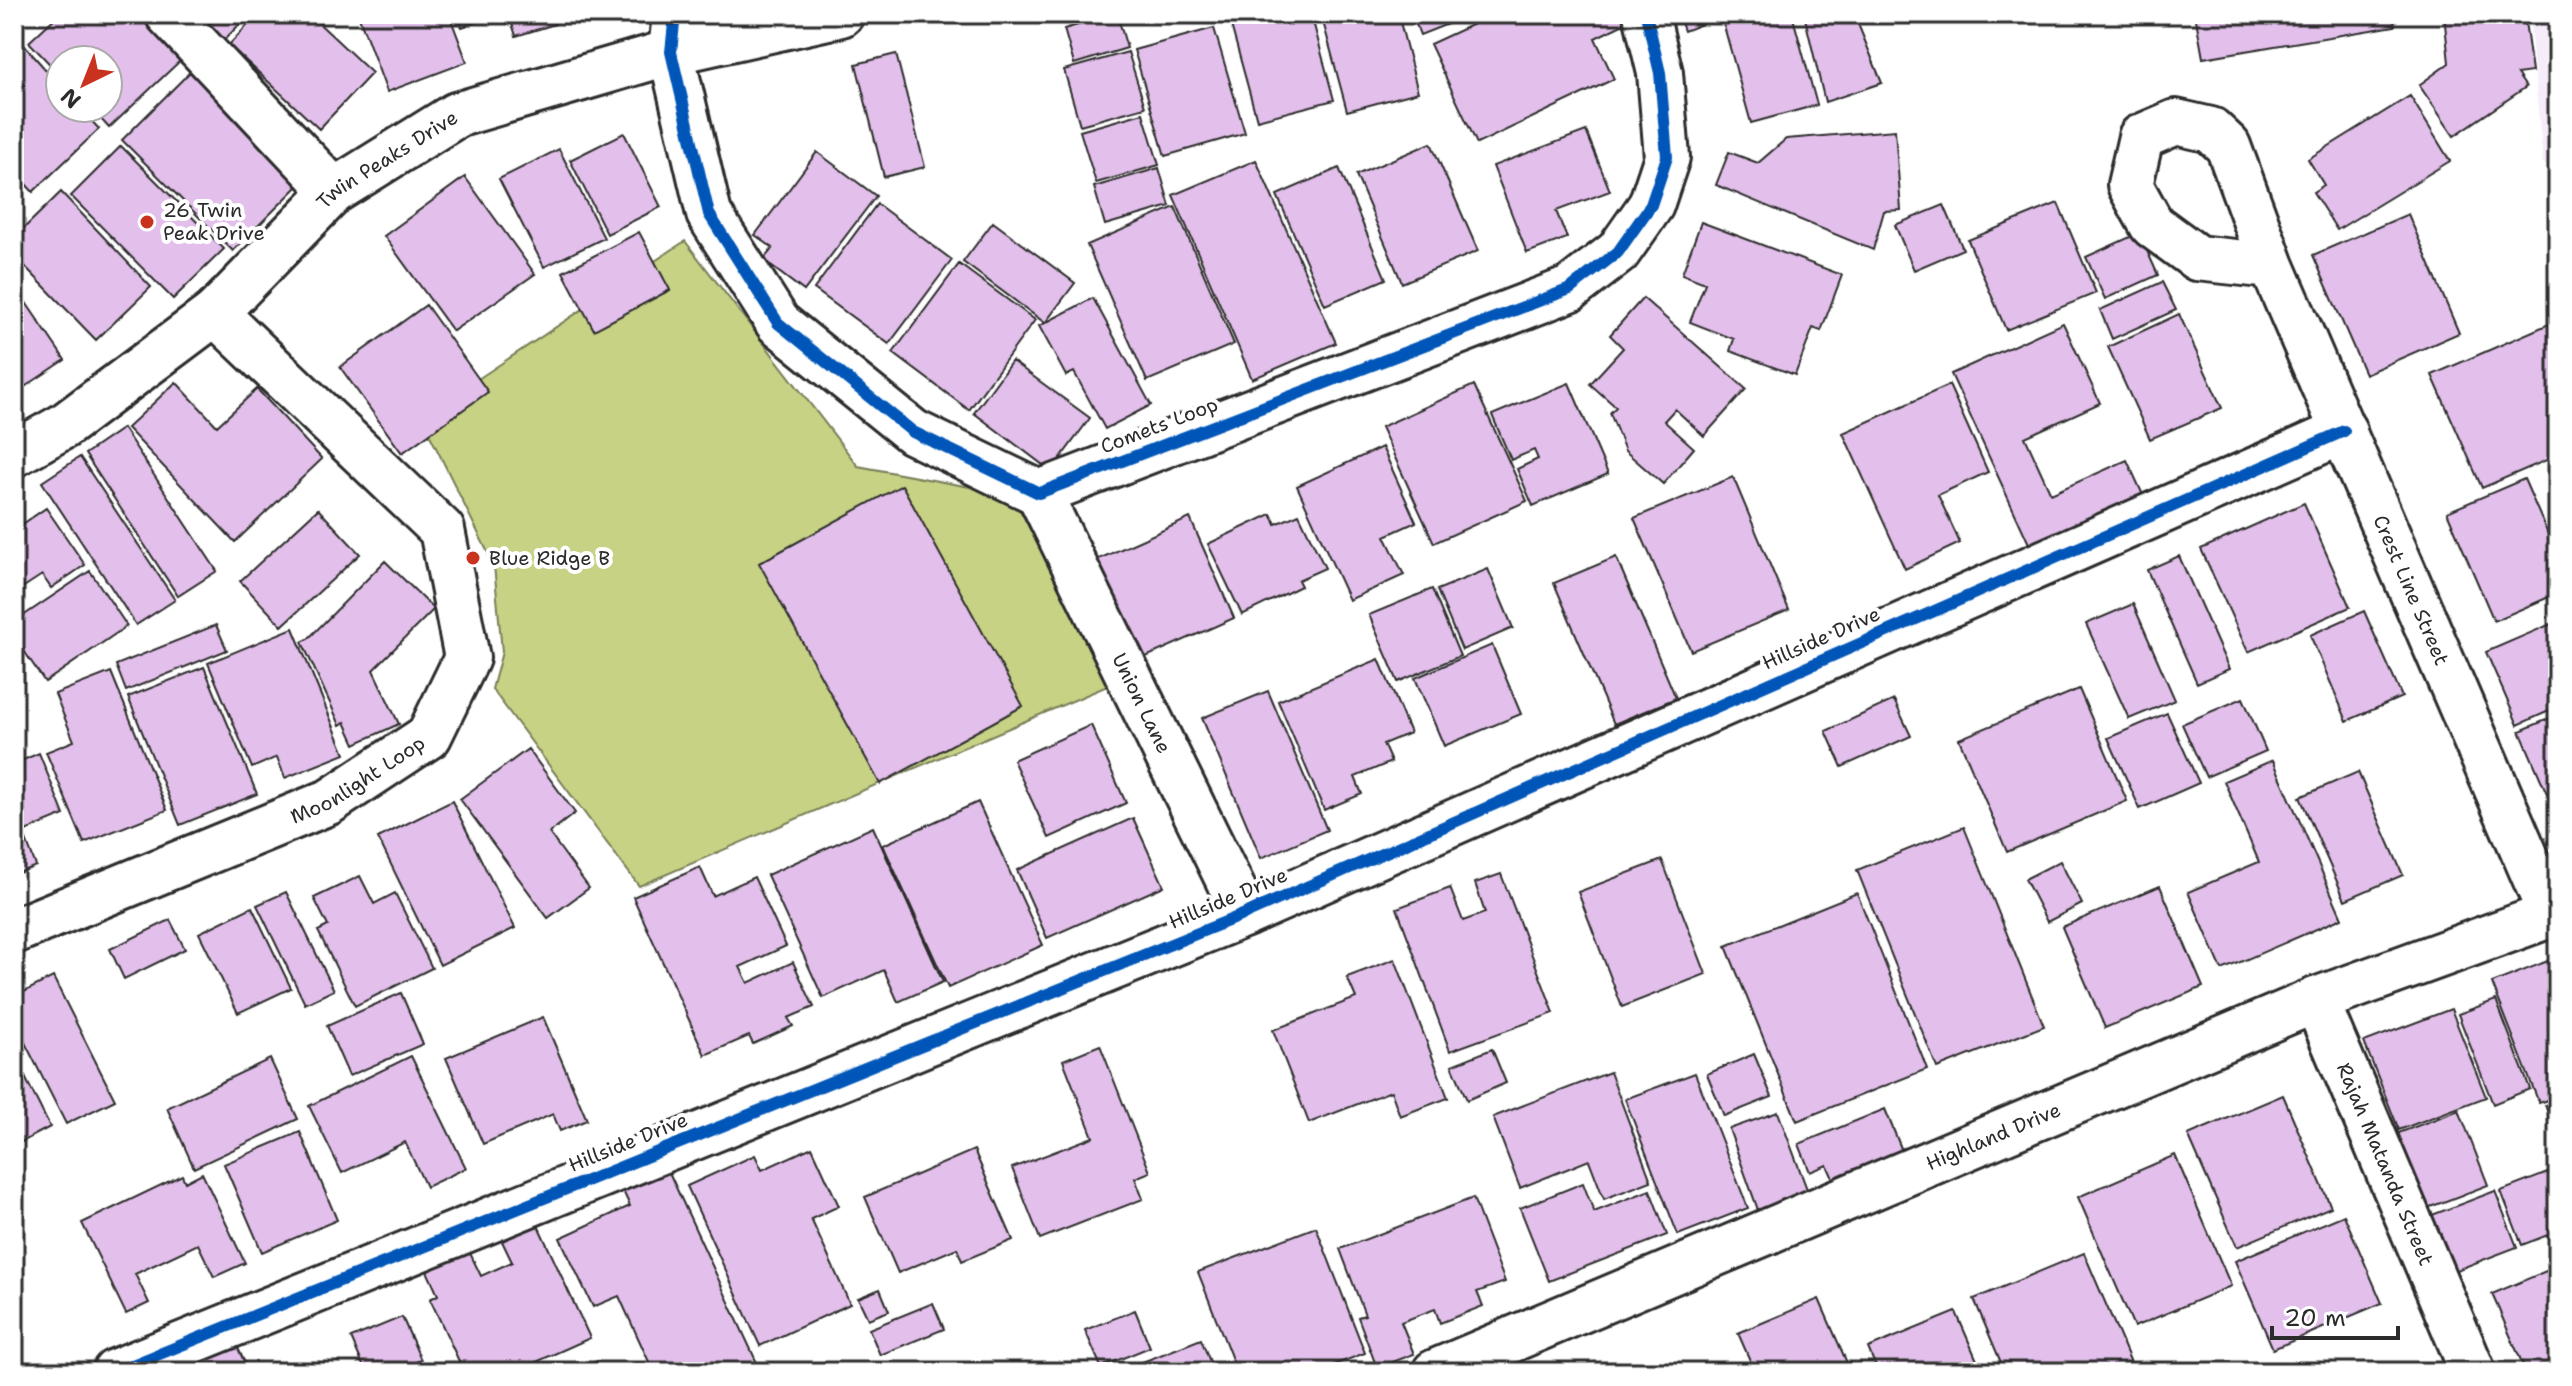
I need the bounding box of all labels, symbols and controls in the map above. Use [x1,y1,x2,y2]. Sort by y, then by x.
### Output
north arrow [44,44,124,124]
text: N [54,82,87,115]
street label: Twin Peaks Drive [311,104,463,214]
place label: 26 Twin Peak Drive [163,197,265,246]
marker: 26 Twin Peak Drive [138,213,156,231]
street label: Comets Loop [1097,391,1221,459]
street label: Crest Line Street [2368,511,2455,669]
place label: Blue Ridge B [489,545,610,571]
marker: Blue Ridge B [464,549,482,567]
street label: Hillside Drive [1758,600,1884,676]
street label: Union Lane [1106,649,1177,758]
street label: Moonlight Loop [286,729,430,829]
street label: Hillside Drive [1165,861,1291,935]
street label: Rajah Matanda Street [2331,1059,2440,1269]
street label: Highland Drive [1922,1096,2064,1176]
street label: Hillside Drive [564,1106,692,1178]
scale bar [2272,1290,2398,1340]
text: 20 m [2284,1302,2346,1334]

